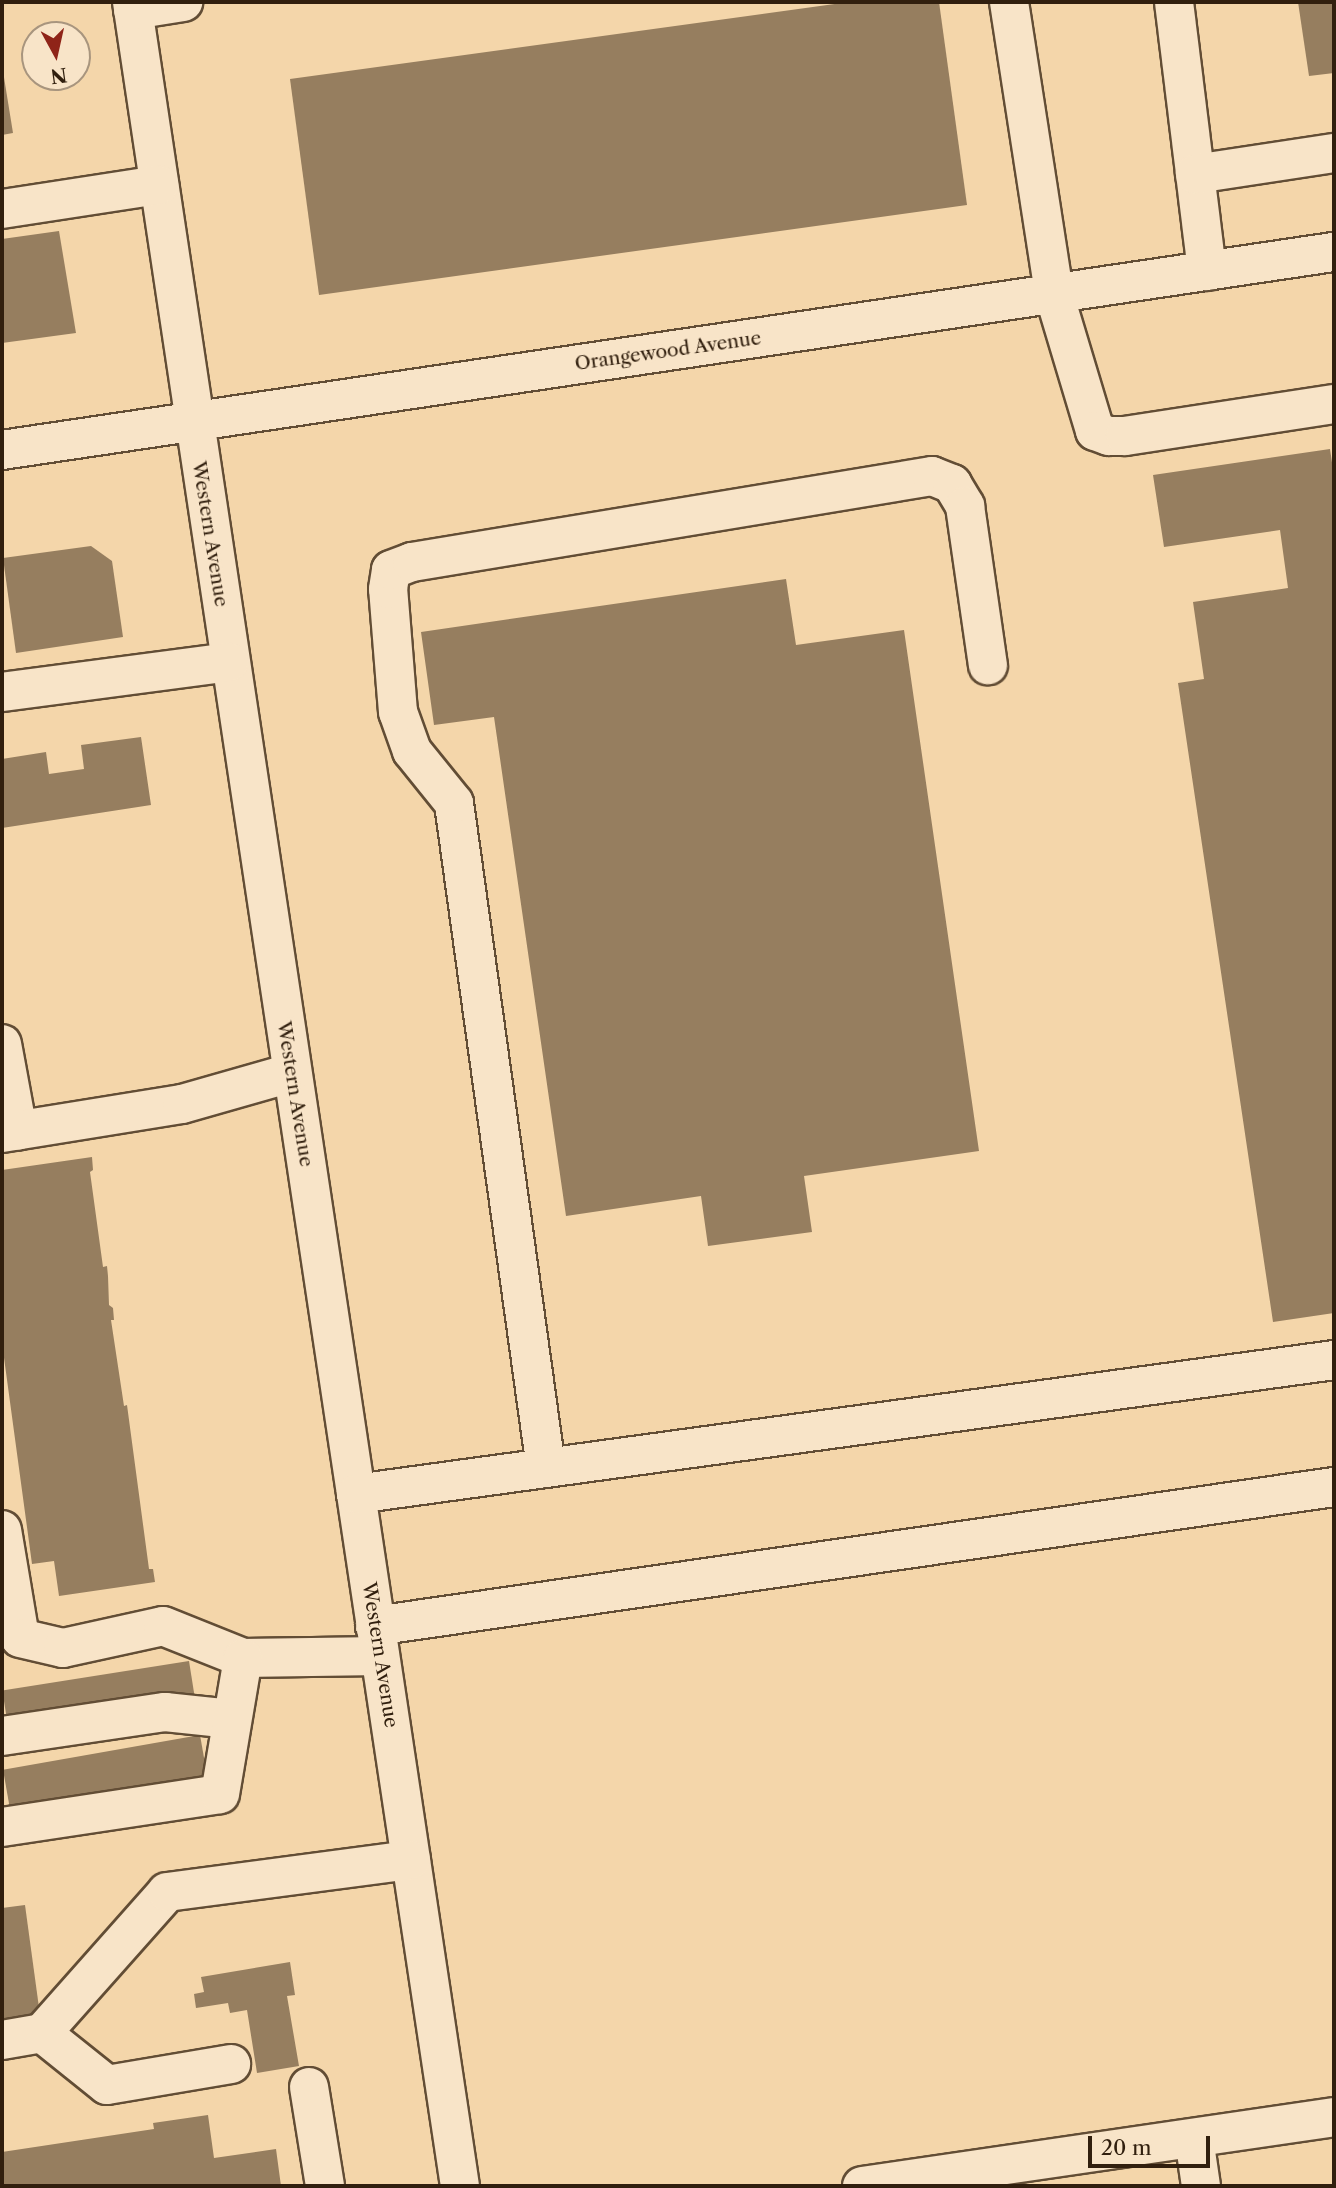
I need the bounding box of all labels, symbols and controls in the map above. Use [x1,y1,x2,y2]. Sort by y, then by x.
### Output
north arrow [21,21,91,91]
text: N [49,63,68,88]
street label: Orangewood Avenue [573,327,763,375]
street label: Western Avenue [187,459,233,609]
street label: Western Avenue [272,1019,318,1169]
street label: Western Avenue [357,1580,403,1730]
scale bar [1091,2122,1214,2166]
text: 20 m [1101,2135,1152,2160]

